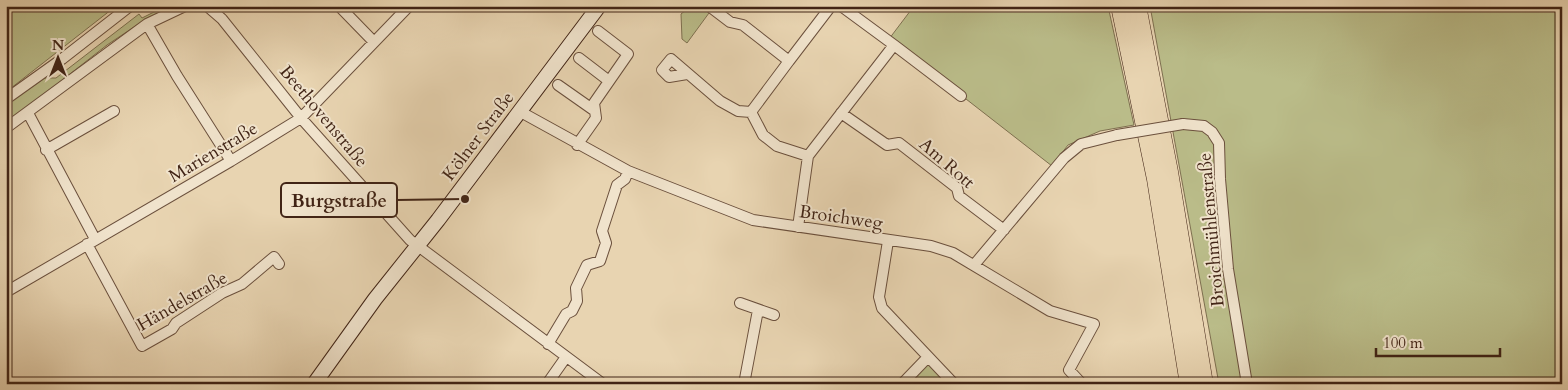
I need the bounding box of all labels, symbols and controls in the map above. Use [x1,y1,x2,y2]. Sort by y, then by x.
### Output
north arrow [32,32,82,82]
text: N [52,36,64,55]
street label: Beethovenstraße [273,60,374,173]
street label: Kölner Straße [437,87,520,186]
street label: Marienstraße [164,116,262,189]
street label: Am Rott [913,132,980,195]
street label: Broichmühlenstraße [1192,152,1231,308]
callout: Burgstraße [281,183,397,217]
text: Burgstraße [291,188,387,214]
street label: Broichweg [797,199,885,236]
street label: Händelstraße [132,265,232,337]
scale bar [1376,325,1499,357]
text: 100 m [1383,333,1423,353]

